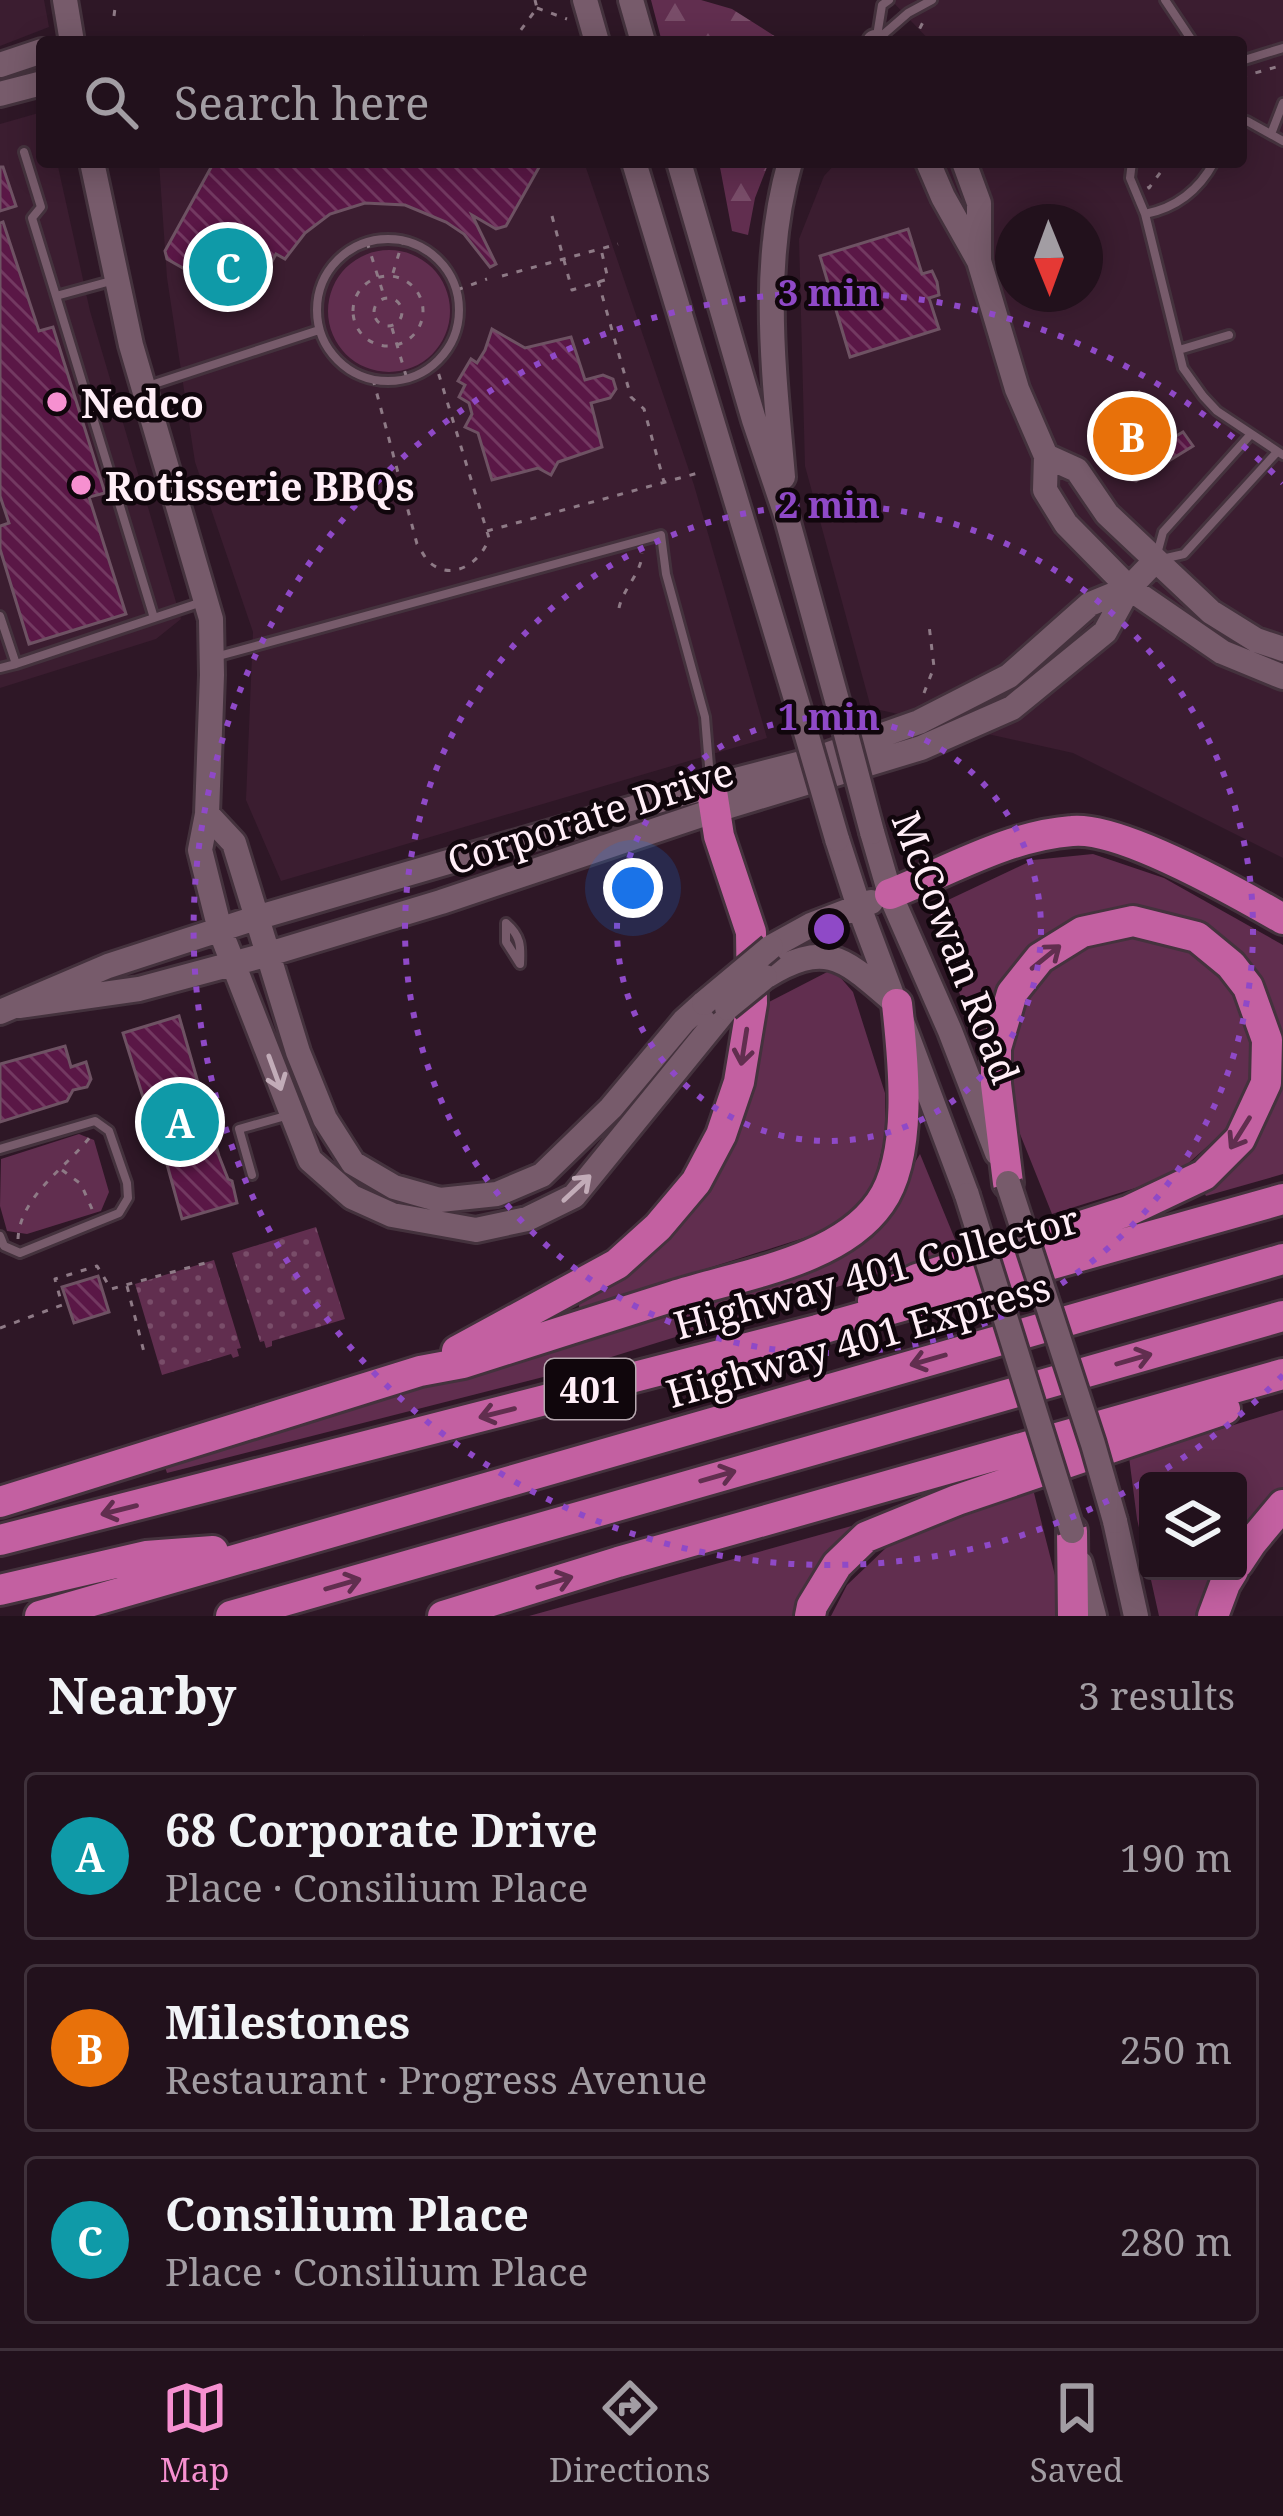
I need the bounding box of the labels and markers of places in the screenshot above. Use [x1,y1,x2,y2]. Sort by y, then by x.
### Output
pin: C [189,222,267,312]
place label: Nedco [81,376,204,429]
marker: Nedco [44,389,70,415]
pin: B [1093,391,1171,481]
place label: Rotisserie BBQs [105,459,415,512]
marker: Rotisserie BBQs [68,472,94,498]
centre of rings [808,908,850,950]
pin: A [141,1077,219,1167]

